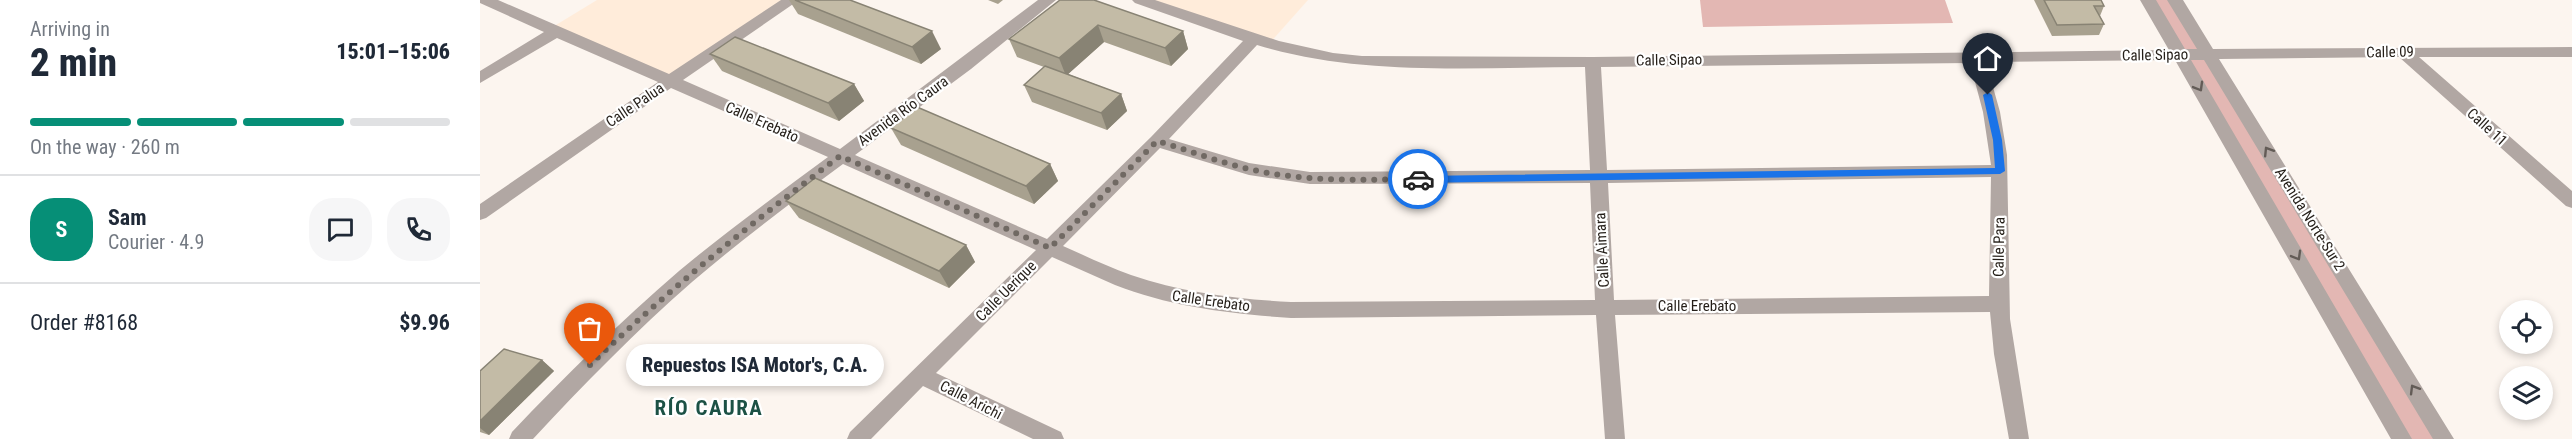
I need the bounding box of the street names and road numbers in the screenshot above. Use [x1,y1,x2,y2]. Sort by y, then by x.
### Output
street label: Calle 09 [2366,43,2414,61]
street label: Calle Sipao [2122,45,2188,65]
street label: Calle Sipao [1636,50,1702,70]
street label: Avenida Río Caura [854,72,952,150]
street label: Calle Palua [602,79,668,131]
street label: Calle Erebato [723,98,801,146]
street label: Calle 11 [2463,104,2511,150]
street label: Avenida Norte-Sur 2 [2271,164,2349,274]
street label: Calle Aimara [1591,212,1613,288]
street label: Calle Para [1989,217,2009,277]
street label: Calle Uerique [972,257,1040,325]
street label: Calle Erebato [1171,287,1251,315]
street label: Calle Erebato [1658,297,1736,315]
street label: Calle Arichi [937,377,1005,423]

